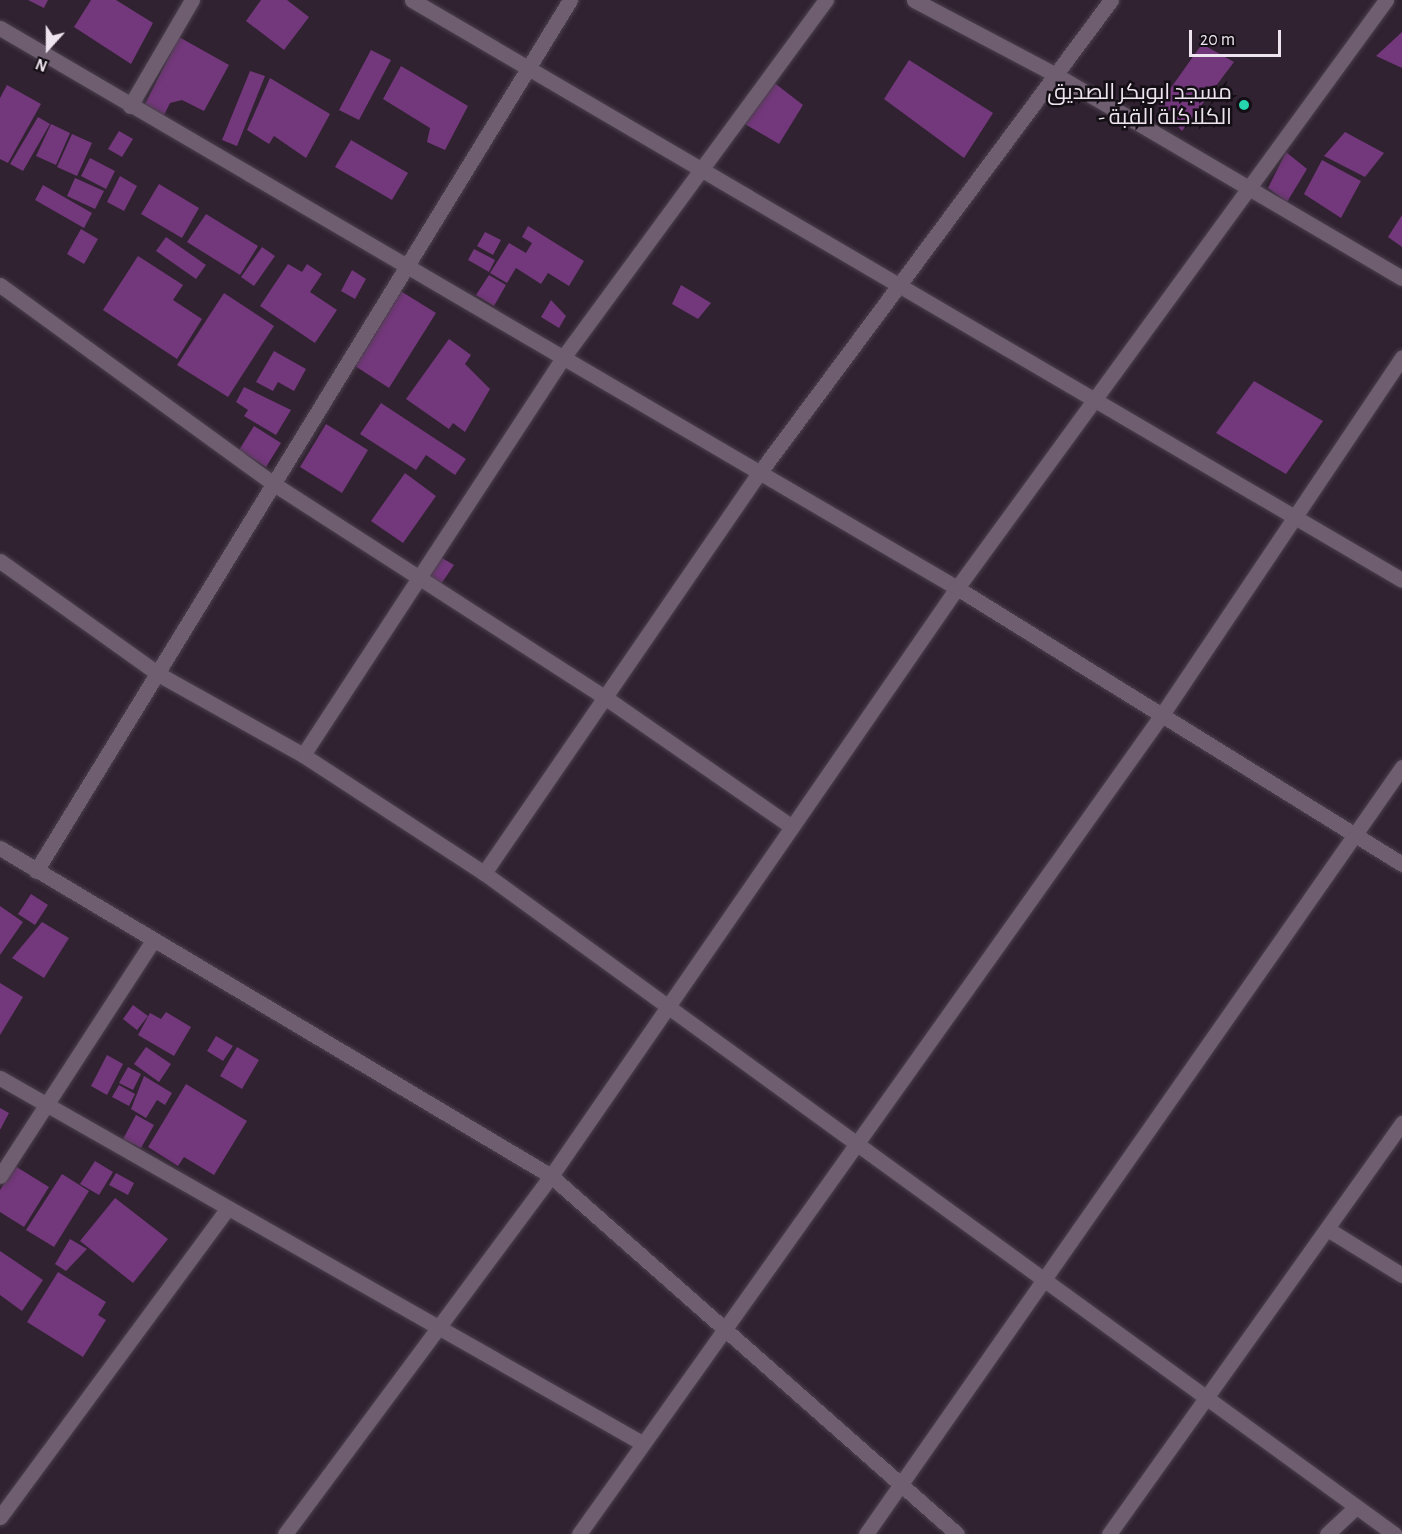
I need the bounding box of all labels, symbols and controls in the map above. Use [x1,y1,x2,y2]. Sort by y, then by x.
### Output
north arrow [18,18,78,78]
scale bar [1192,18,1284,56]
text: 20 m [1200,31,1235,49]
text: N [33,55,50,74]
place label: مسجد ابوبكر الصديق - الكلاكلة القبة [1047,79,1232,130]
marker: مسجد ابوبكر الصديق - الكلاكلة القبة [1237,98,1251,112]

